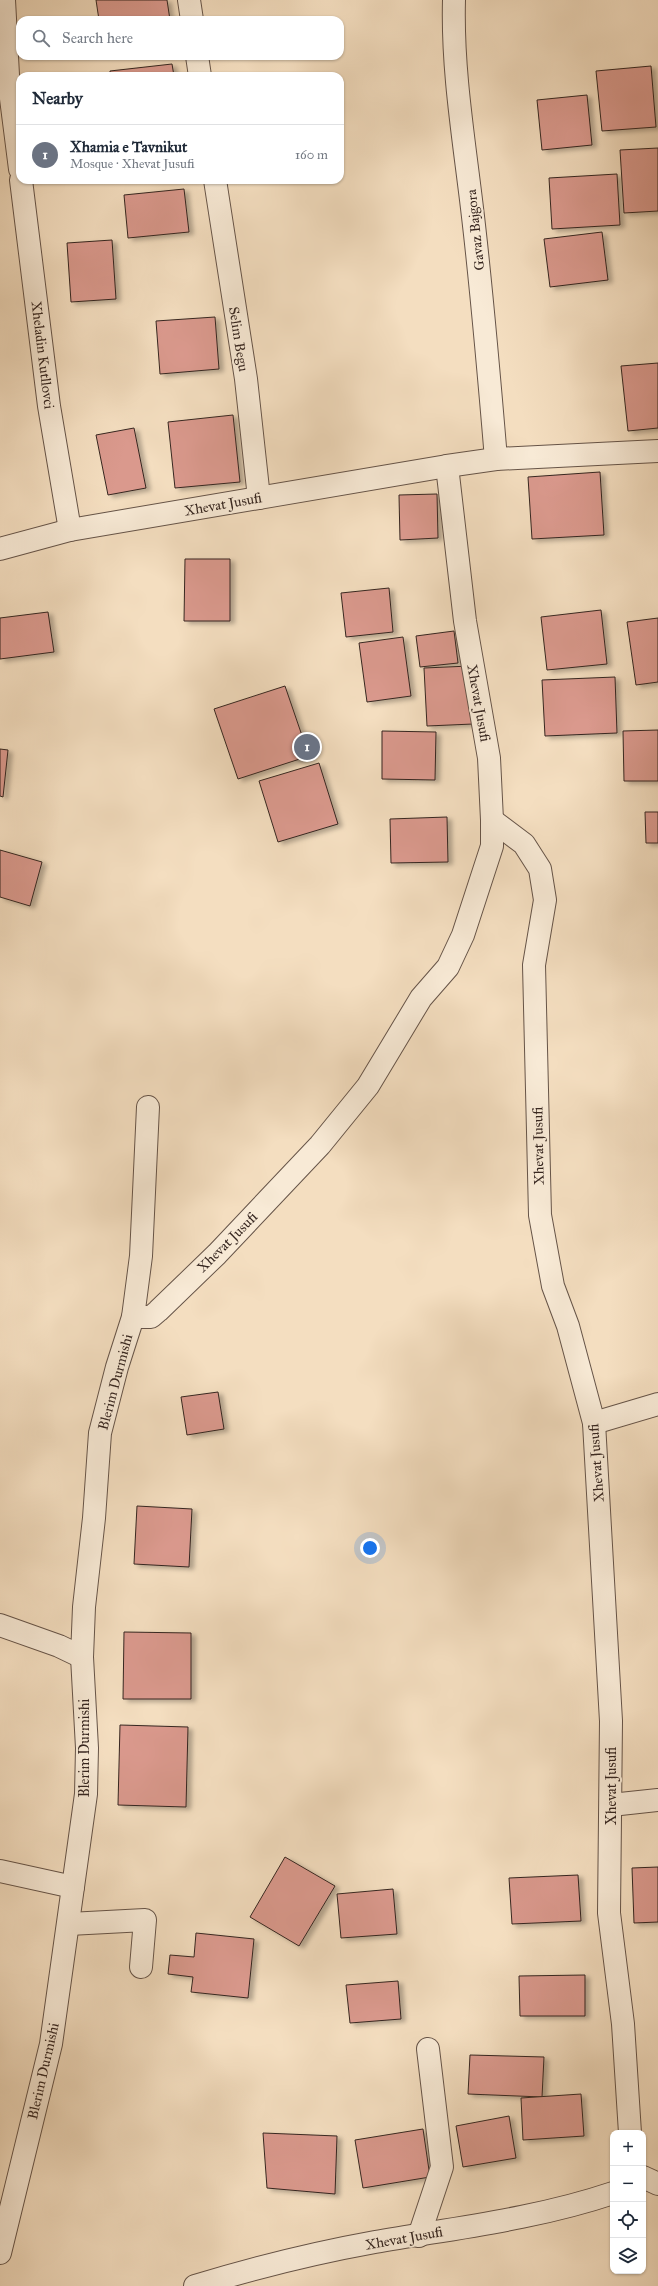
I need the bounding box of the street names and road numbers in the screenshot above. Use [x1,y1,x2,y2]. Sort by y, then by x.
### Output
street label: Gavaz Bajgora [463,188,488,271]
street label: Xheladin Kutllovci [27,300,58,410]
street label: Selim Begu [225,305,252,373]
street label: Xhevat Jusufi [183,489,264,521]
street label: Xhevat Jusufi [462,663,494,744]
street label: Xhevat Jusufi [529,1106,549,1185]
street label: Xhevat Jusufi [194,1208,262,1277]
street label: Blerim Durmishi [94,1332,137,1432]
street label: Xhevat Jusufi [585,1422,609,1503]
street label: Blerim Durmishi [76,1698,93,1797]
street label: Xhevat Jusufi [603,1746,621,1825]
street label: Blerim Durmishi [24,2021,63,2121]
street label: Xhevat Jusufi [364,2223,445,2255]

